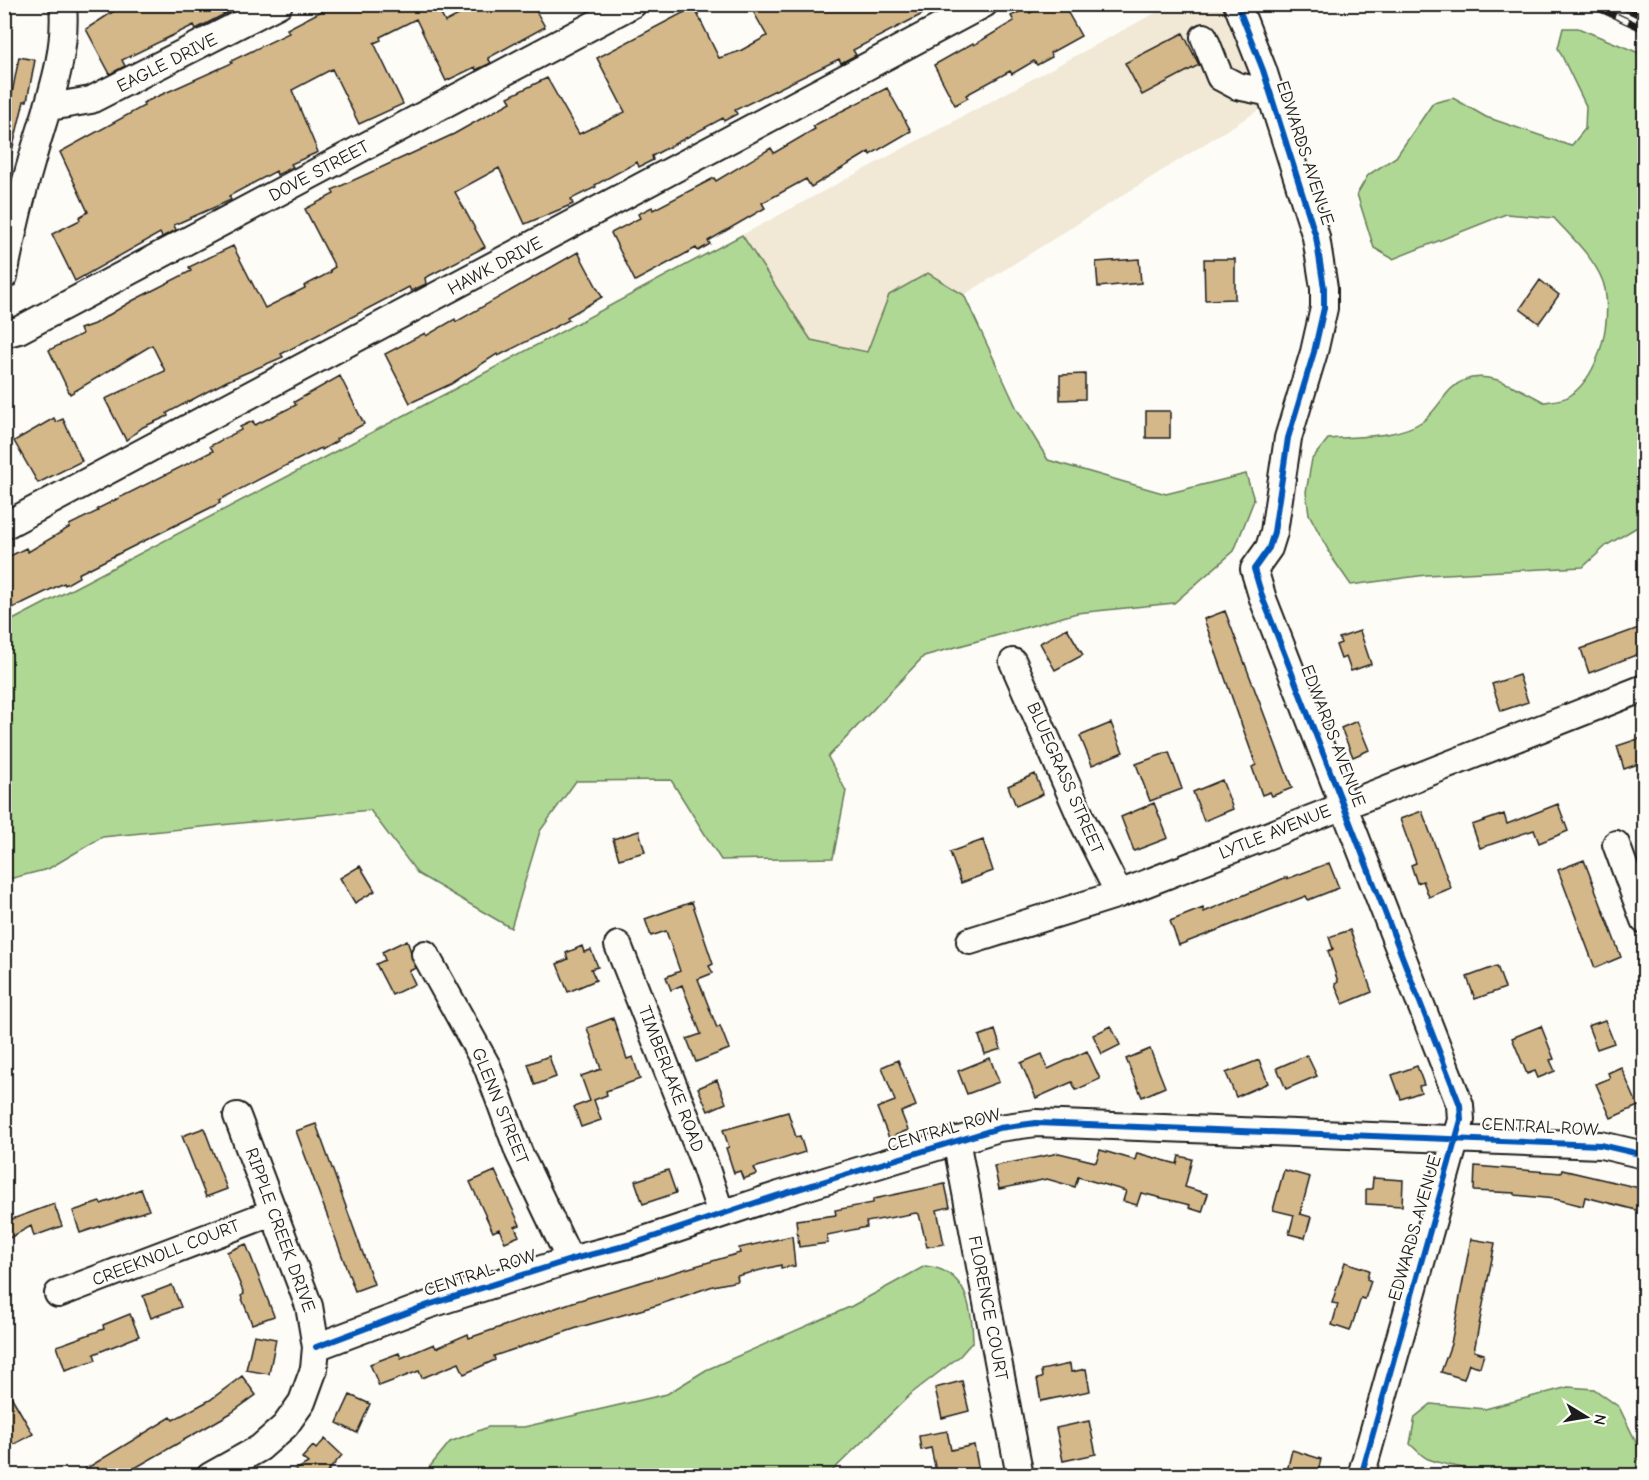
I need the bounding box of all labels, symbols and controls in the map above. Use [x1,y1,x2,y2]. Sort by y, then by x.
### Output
street label: EAGLE DRIVE [113,29,221,97]
street label: EDWARDS AVENUE [1272,78,1338,228]
street label: DOVE STREET [265,136,373,206]
street label: HAWK DRIVE [444,232,546,300]
street label: EDWARDS AVENUE [1296,662,1370,810]
street label: BLUEGRASS STREET [1022,699,1108,858]
street label: LYTLE AVENUE [1216,800,1334,864]
street label: TIMBERLAKE ROAD [633,1003,709,1155]
street label: GLENN STREET [467,1045,533,1168]
street label: CENTRAL ROW [885,1104,1003,1156]
street label: CENTRAL ROW [1481,1113,1599,1141]
street label: RIPPLE CREEK DRIVE [241,1145,320,1315]
street label: EDWARDS AVENUE [1384,1153,1446,1303]
street label: CREEKNOLL COURT [89,1215,243,1291]
street label: FLORENCE COURT [964,1234,1012,1383]
street label: CENTRAL ROW [421,1245,539,1301]
north arrow [1556,1387,1616,1447]
text: N [1590,1413,1610,1427]

